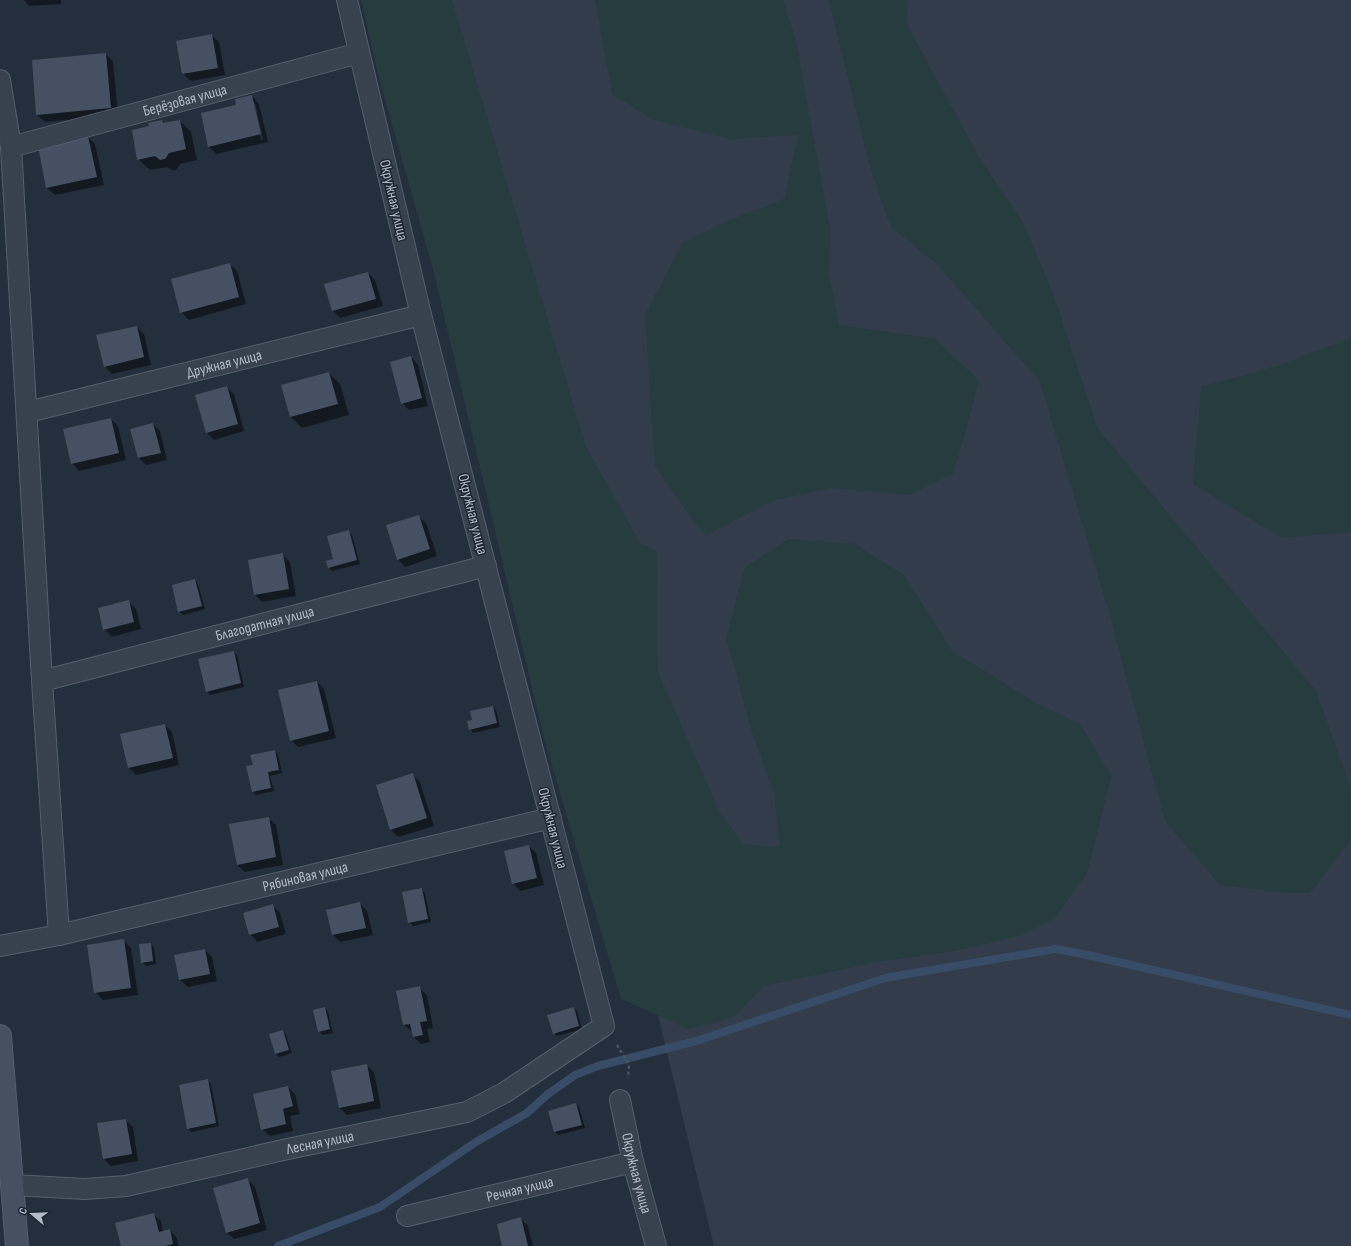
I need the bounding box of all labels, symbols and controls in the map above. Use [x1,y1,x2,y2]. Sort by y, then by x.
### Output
street label: Берёзовая улица [141,80,229,121]
street label: Окружная улица [375,158,412,243]
street label: Дружная улица [185,346,264,383]
street label: Окружная улица [453,472,492,557]
street label: Благодатная улица [214,602,316,646]
street label: Окружная улица [533,786,572,871]
street label: Рябиновая улица [261,858,350,896]
street label: Лесная улица [284,1127,356,1159]
street label: Окружная улица [617,1131,656,1216]
street label: Речная улица [485,1172,555,1207]
north arrow [12,1194,52,1234]
text: С [16,1206,30,1216]

